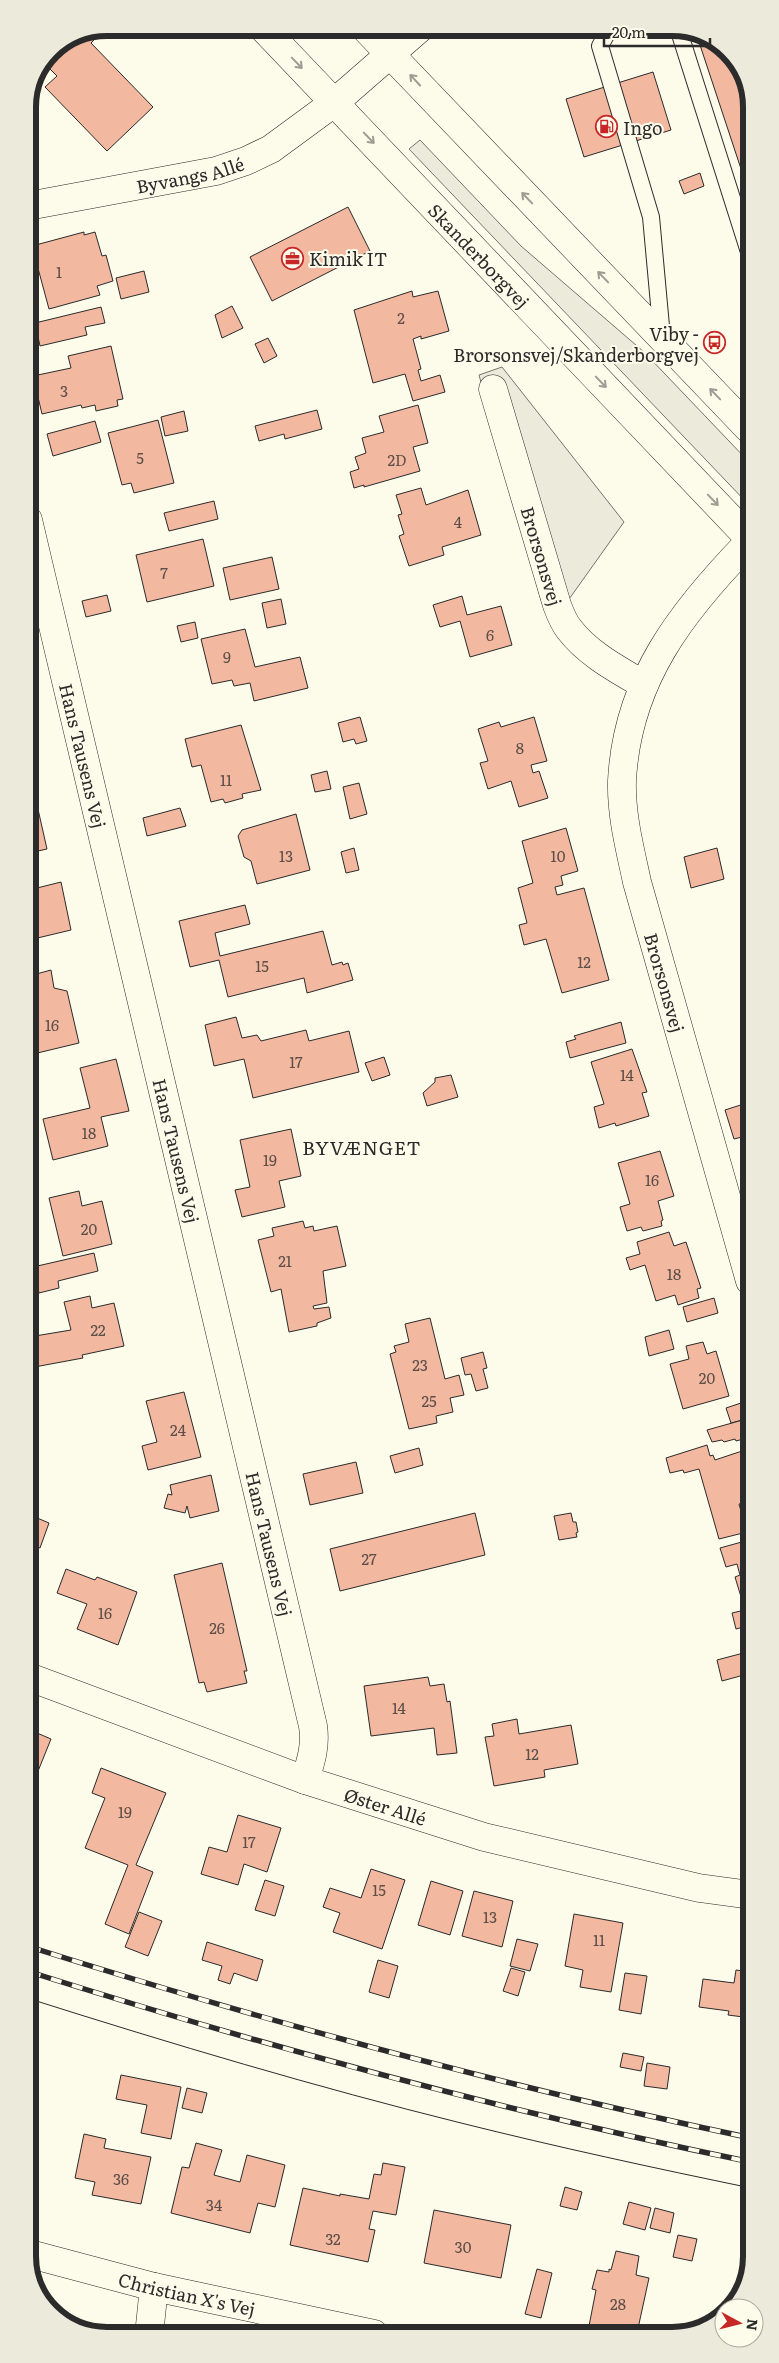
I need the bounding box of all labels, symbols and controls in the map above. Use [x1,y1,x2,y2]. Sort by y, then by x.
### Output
scale bar [604,15,710,47]
text: 20 m [612,20,646,43]
one-way arrow [291,57,303,69]
one-way arrow [409,74,421,87]
place label: Ingo [623,114,663,141]
fuel station icon: Ingo [595,115,619,139]
one-way arrow [363,131,375,144]
street label: Byvangs Allé [134,149,247,199]
one-way arrow [521,192,533,204]
street label: Skanderborgvej [423,197,536,314]
place label: Kimik IT [309,245,387,272]
office icon: Kimik IT [281,246,305,270]
house number: 1 [56,260,62,283]
one-way arrow [597,271,609,284]
house number: 2 [397,306,405,329]
place label: Viby - Brorsonsvej/Skanderborgvej [453,320,699,368]
bus stop icon: Viby - Brorsonsvej/Skanderborgvej [703,331,727,355]
one-way arrow [595,376,607,389]
house number: 3 [60,379,68,402]
one-way arrow [709,388,721,401]
house number: 5 [136,446,144,469]
house number: 2D [387,448,407,471]
one-way arrow [707,494,719,507]
street label: Brorsonsvej [515,503,570,609]
house number: 4 [454,510,462,533]
house number: 7 [160,561,168,584]
house number: 6 [486,623,494,646]
house number: 9 [223,645,231,668]
street label: Hans Tausens Vej [53,680,114,831]
house number: 8 [516,736,524,759]
house number: 11 [220,768,232,791]
house number: 13 [279,844,293,867]
house number: 10 [551,844,566,867]
street label: Brorsonsvej [638,929,692,1035]
house number: 12 [577,950,591,973]
house number: 15 [255,954,269,977]
house number: 16 [45,1013,59,1036]
house number: 17 [289,1050,303,1073]
house number: 14 [620,1063,634,1086]
street label: Hans Tausens Vej [147,1075,207,1226]
house number: 18 [82,1121,96,1144]
district label: BYVÆNGET [302,1133,422,1161]
house number: 19 [263,1148,277,1171]
house number: 16 [645,1168,659,1191]
house number: 20 [81,1217,97,1240]
house number: 21 [278,1249,292,1272]
house number: 18 [667,1262,681,1285]
house number: 22 [90,1318,106,1341]
house number: 23 [412,1353,428,1376]
house number: 20 [699,1366,715,1389]
house number: 25 [421,1389,437,1412]
house number: 24 [170,1418,186,1441]
street label: Hans Tausens Vej [240,1469,300,1619]
house number: 27 [361,1547,377,1570]
house number: 16 [98,1601,112,1624]
house number: 26 [209,1616,225,1639]
house number: 14 [392,1696,406,1719]
house number: 12 [525,1742,539,1765]
street label: Øster Allé [341,1780,430,1831]
house number: 19 [118,1800,132,1823]
house number: 17 [242,1830,256,1853]
house number: 15 [372,1878,386,1901]
house number: 13 [483,1905,497,1928]
house number: 11 [593,1928,605,1951]
house number: 36 [113,2167,129,2190]
house number: 34 [206,2193,222,2216]
house number: 32 [325,2227,341,2250]
house number: 30 [455,2235,472,2258]
street label: Christian X's Vej [116,2265,258,2322]
house number: 28 [610,2292,626,2315]
north arrow [714,2298,764,2348]
text: N [742,2318,764,2332]

